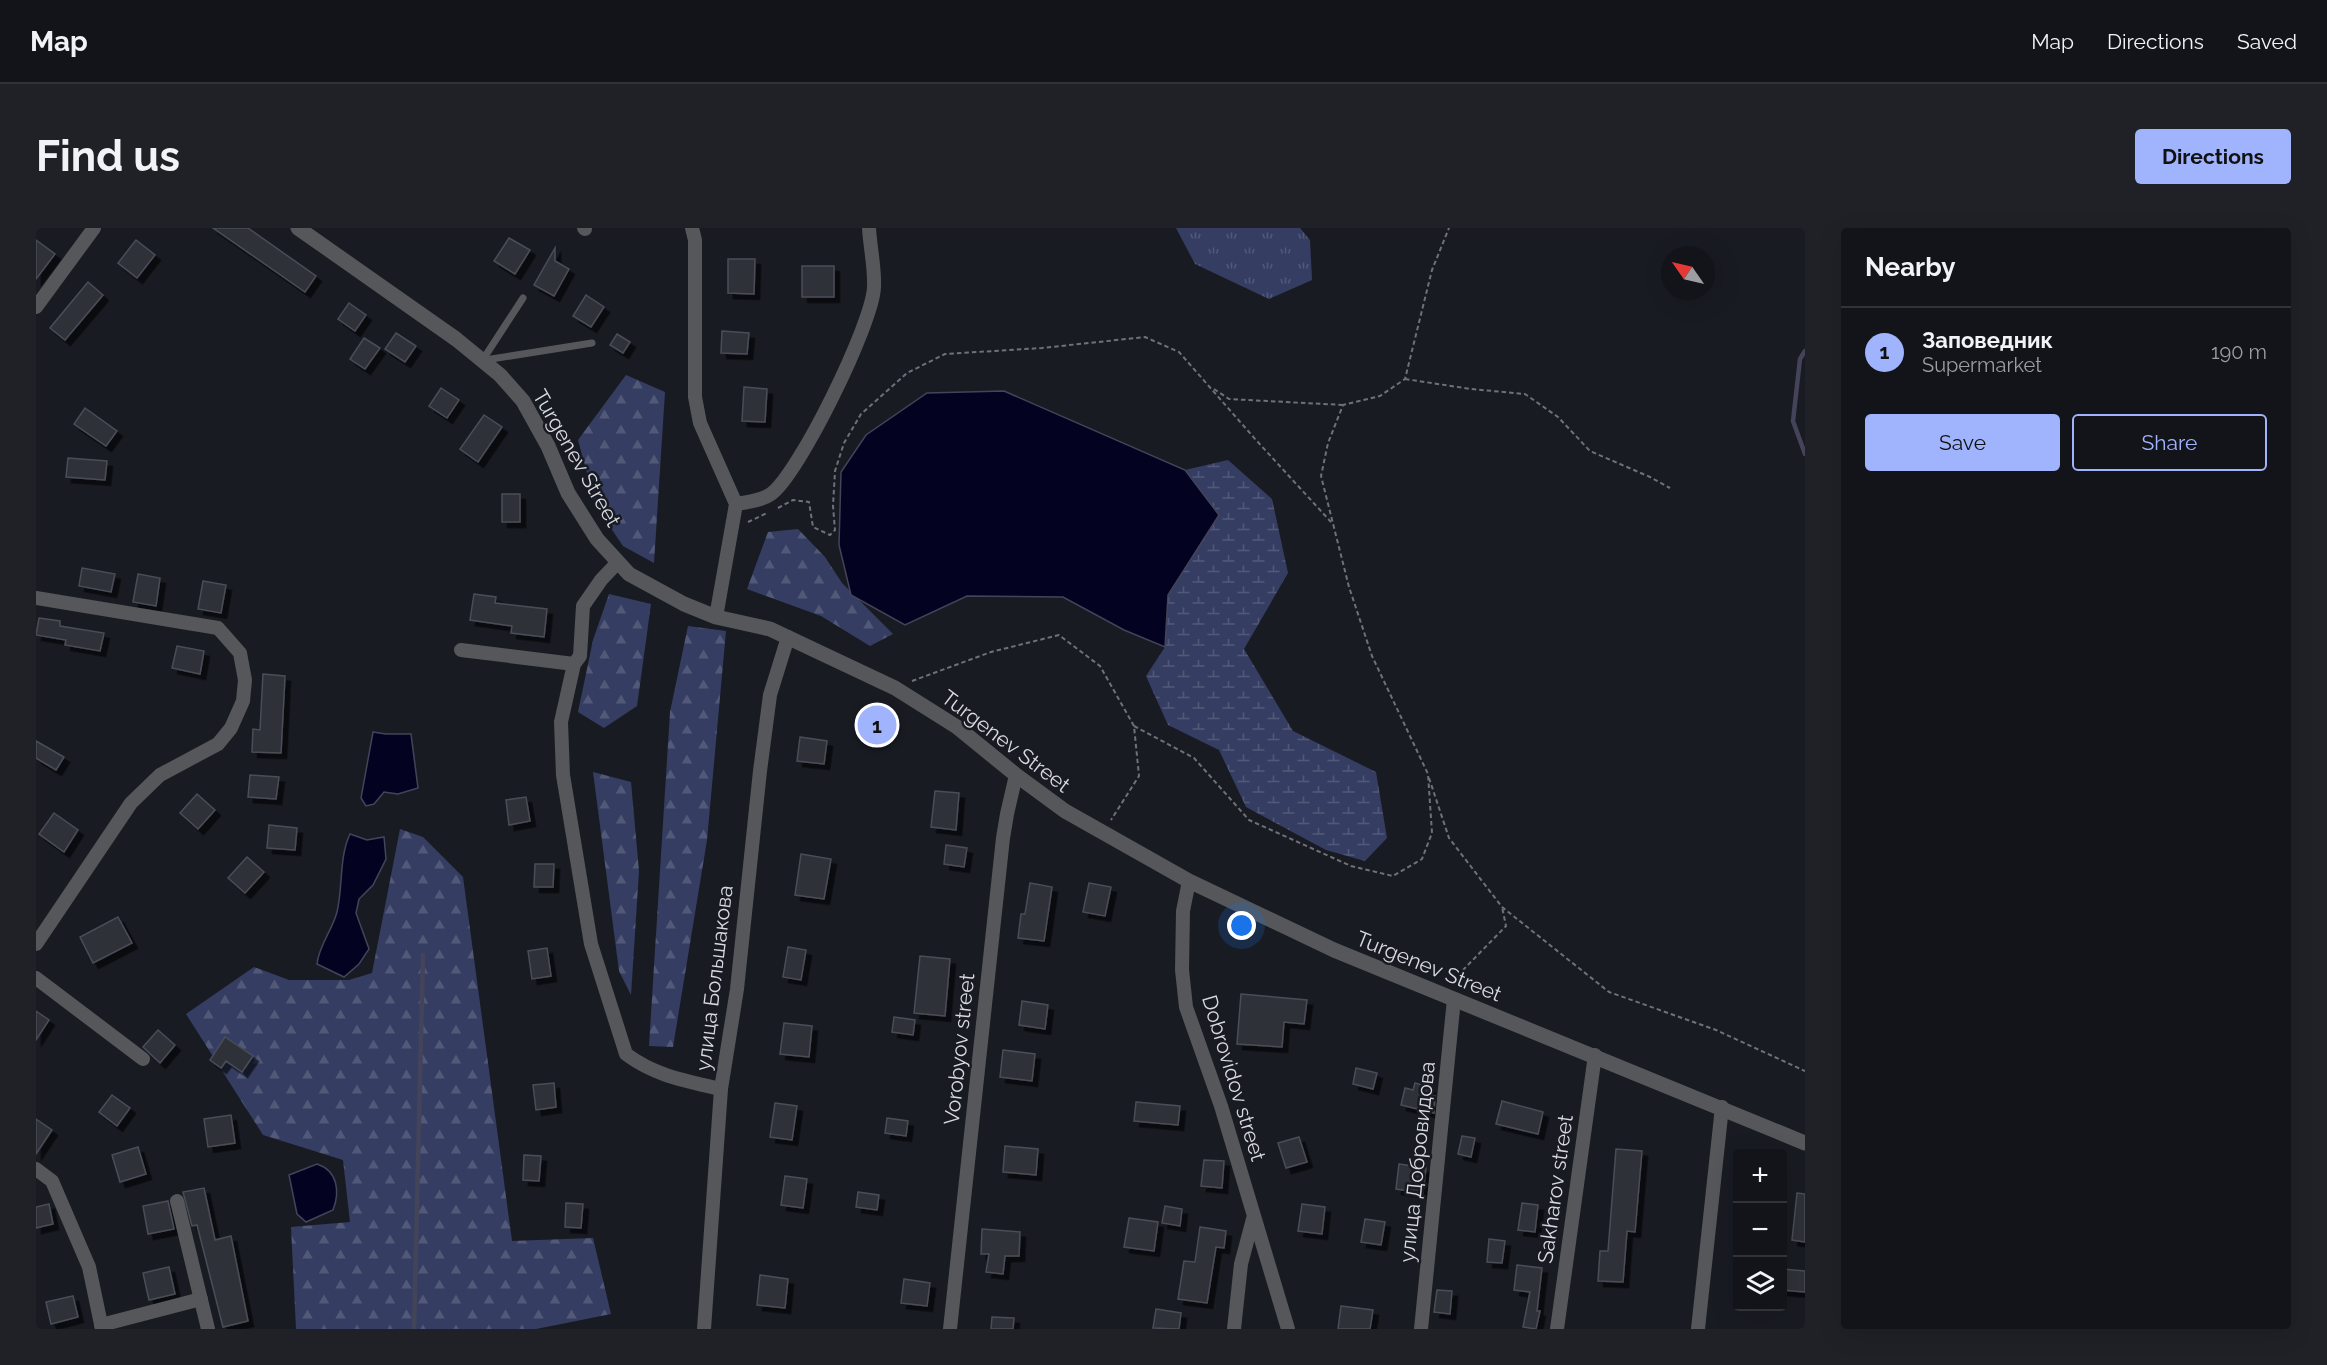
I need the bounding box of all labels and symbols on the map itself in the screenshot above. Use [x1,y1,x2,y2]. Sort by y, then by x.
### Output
north arrow [1661,246,1715,300]
street label: Turgenev Street [528,385,626,531]
street label: Turgenev Street [937,685,1075,797]
pin: 1 [858,702,896,748]
street label: улица Большакова [690,884,738,1072]
your location [1227,911,1256,940]
street label: Turgenev Street [1353,925,1505,1007]
street label: Vorobyov street [939,972,979,1126]
street label: Dobrovidov street [1197,992,1271,1164]
street label: улица Добровидова [1394,1060,1440,1264]
street label: Sakharov street [1532,1113,1578,1265]

